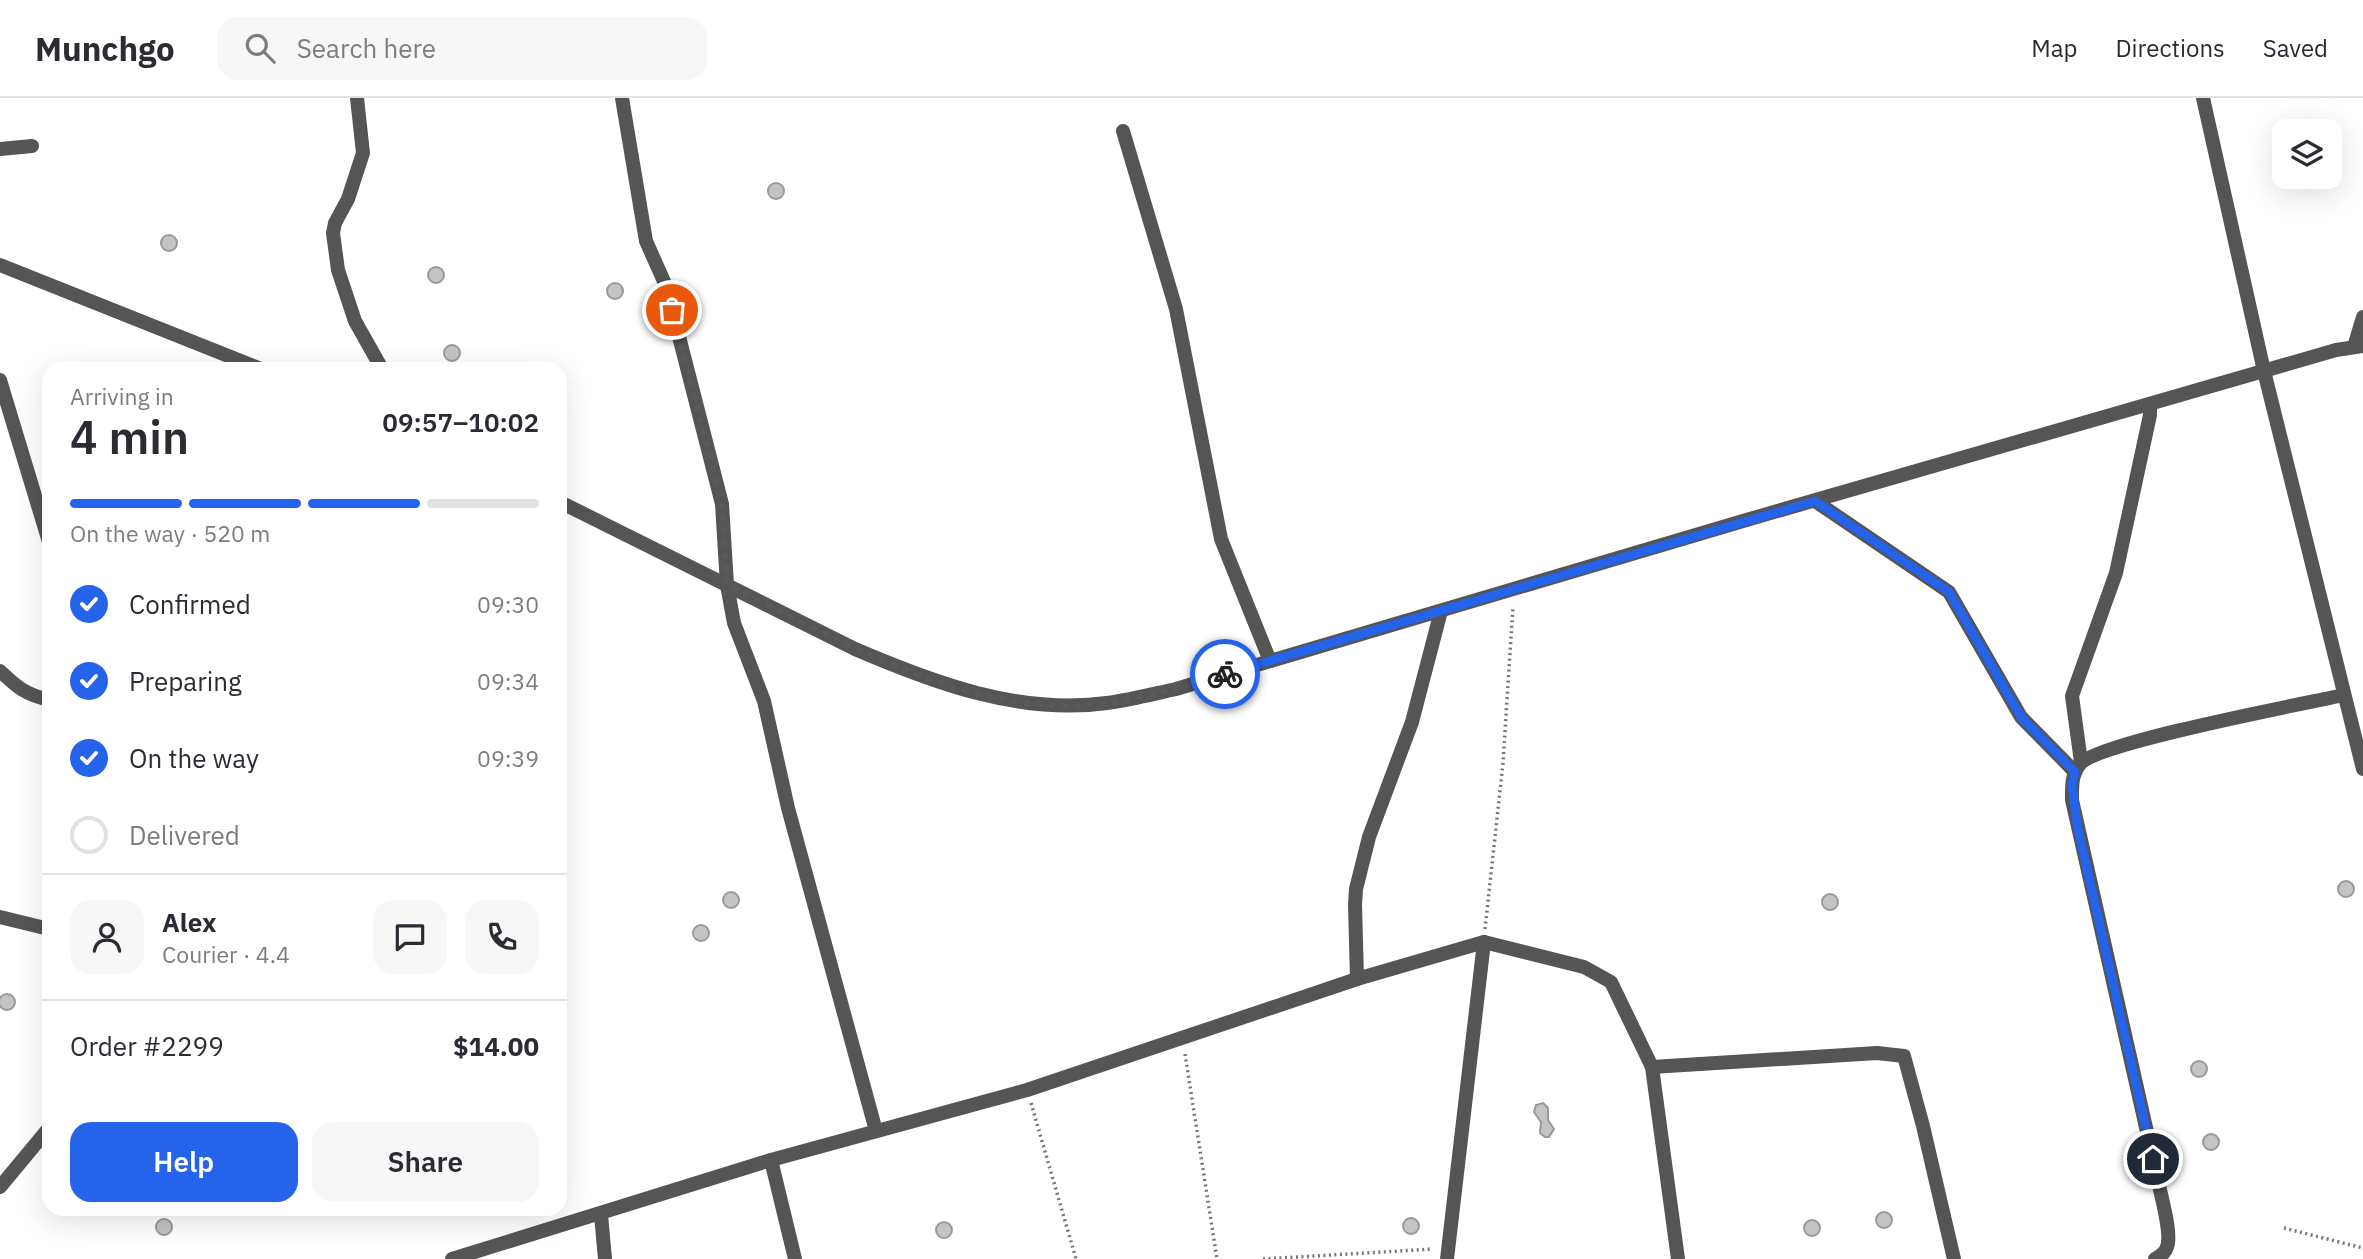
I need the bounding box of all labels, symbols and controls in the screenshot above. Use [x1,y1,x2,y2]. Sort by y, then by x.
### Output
search box [217,17,707,80]
text: Munchgo [35,27,175,70]
icon: search [241,29,279,67]
text: Search here [297,31,436,65]
text: Map [2031,32,2077,64]
text: Directions [2115,32,2225,64]
text: Saved [2263,32,2328,64]
map controls [2272,119,2342,189]
button: layers [2272,119,2342,189]
pin [642,280,702,340]
icon: bag [653,291,691,329]
text: Arriving in [70,381,174,411]
text: 09:57–10:02 [382,405,539,439]
text: 4 min [70,407,189,467]
text: On the way · 520 m [70,518,270,548]
icon: check [70,585,108,623]
text: Confirmed [129,587,251,621]
text: 09:30 [477,589,539,619]
courier [1190,639,1260,709]
icon: bike [1206,655,1244,693]
icon: check [70,662,108,700]
text: Preparing [129,664,242,698]
text: 09:34 [477,666,539,696]
icon: check [70,739,108,777]
text: On the way [129,741,259,775]
text: 09:39 [477,743,539,773]
text: Delivered [129,818,240,852]
button: person [70,900,144,974]
button: chat [373,900,447,974]
button: phone [465,900,539,974]
text: Alex [162,905,216,939]
text: Courier · 4.4 [162,939,290,969]
text: Order #2299 [70,1029,224,1063]
text: $14.00 [453,1029,539,1063]
button: Help [70,1122,298,1202]
button: Share [312,1122,539,1202]
pin [2123,1129,2183,1189]
icon: home [2134,1140,2172,1178]

